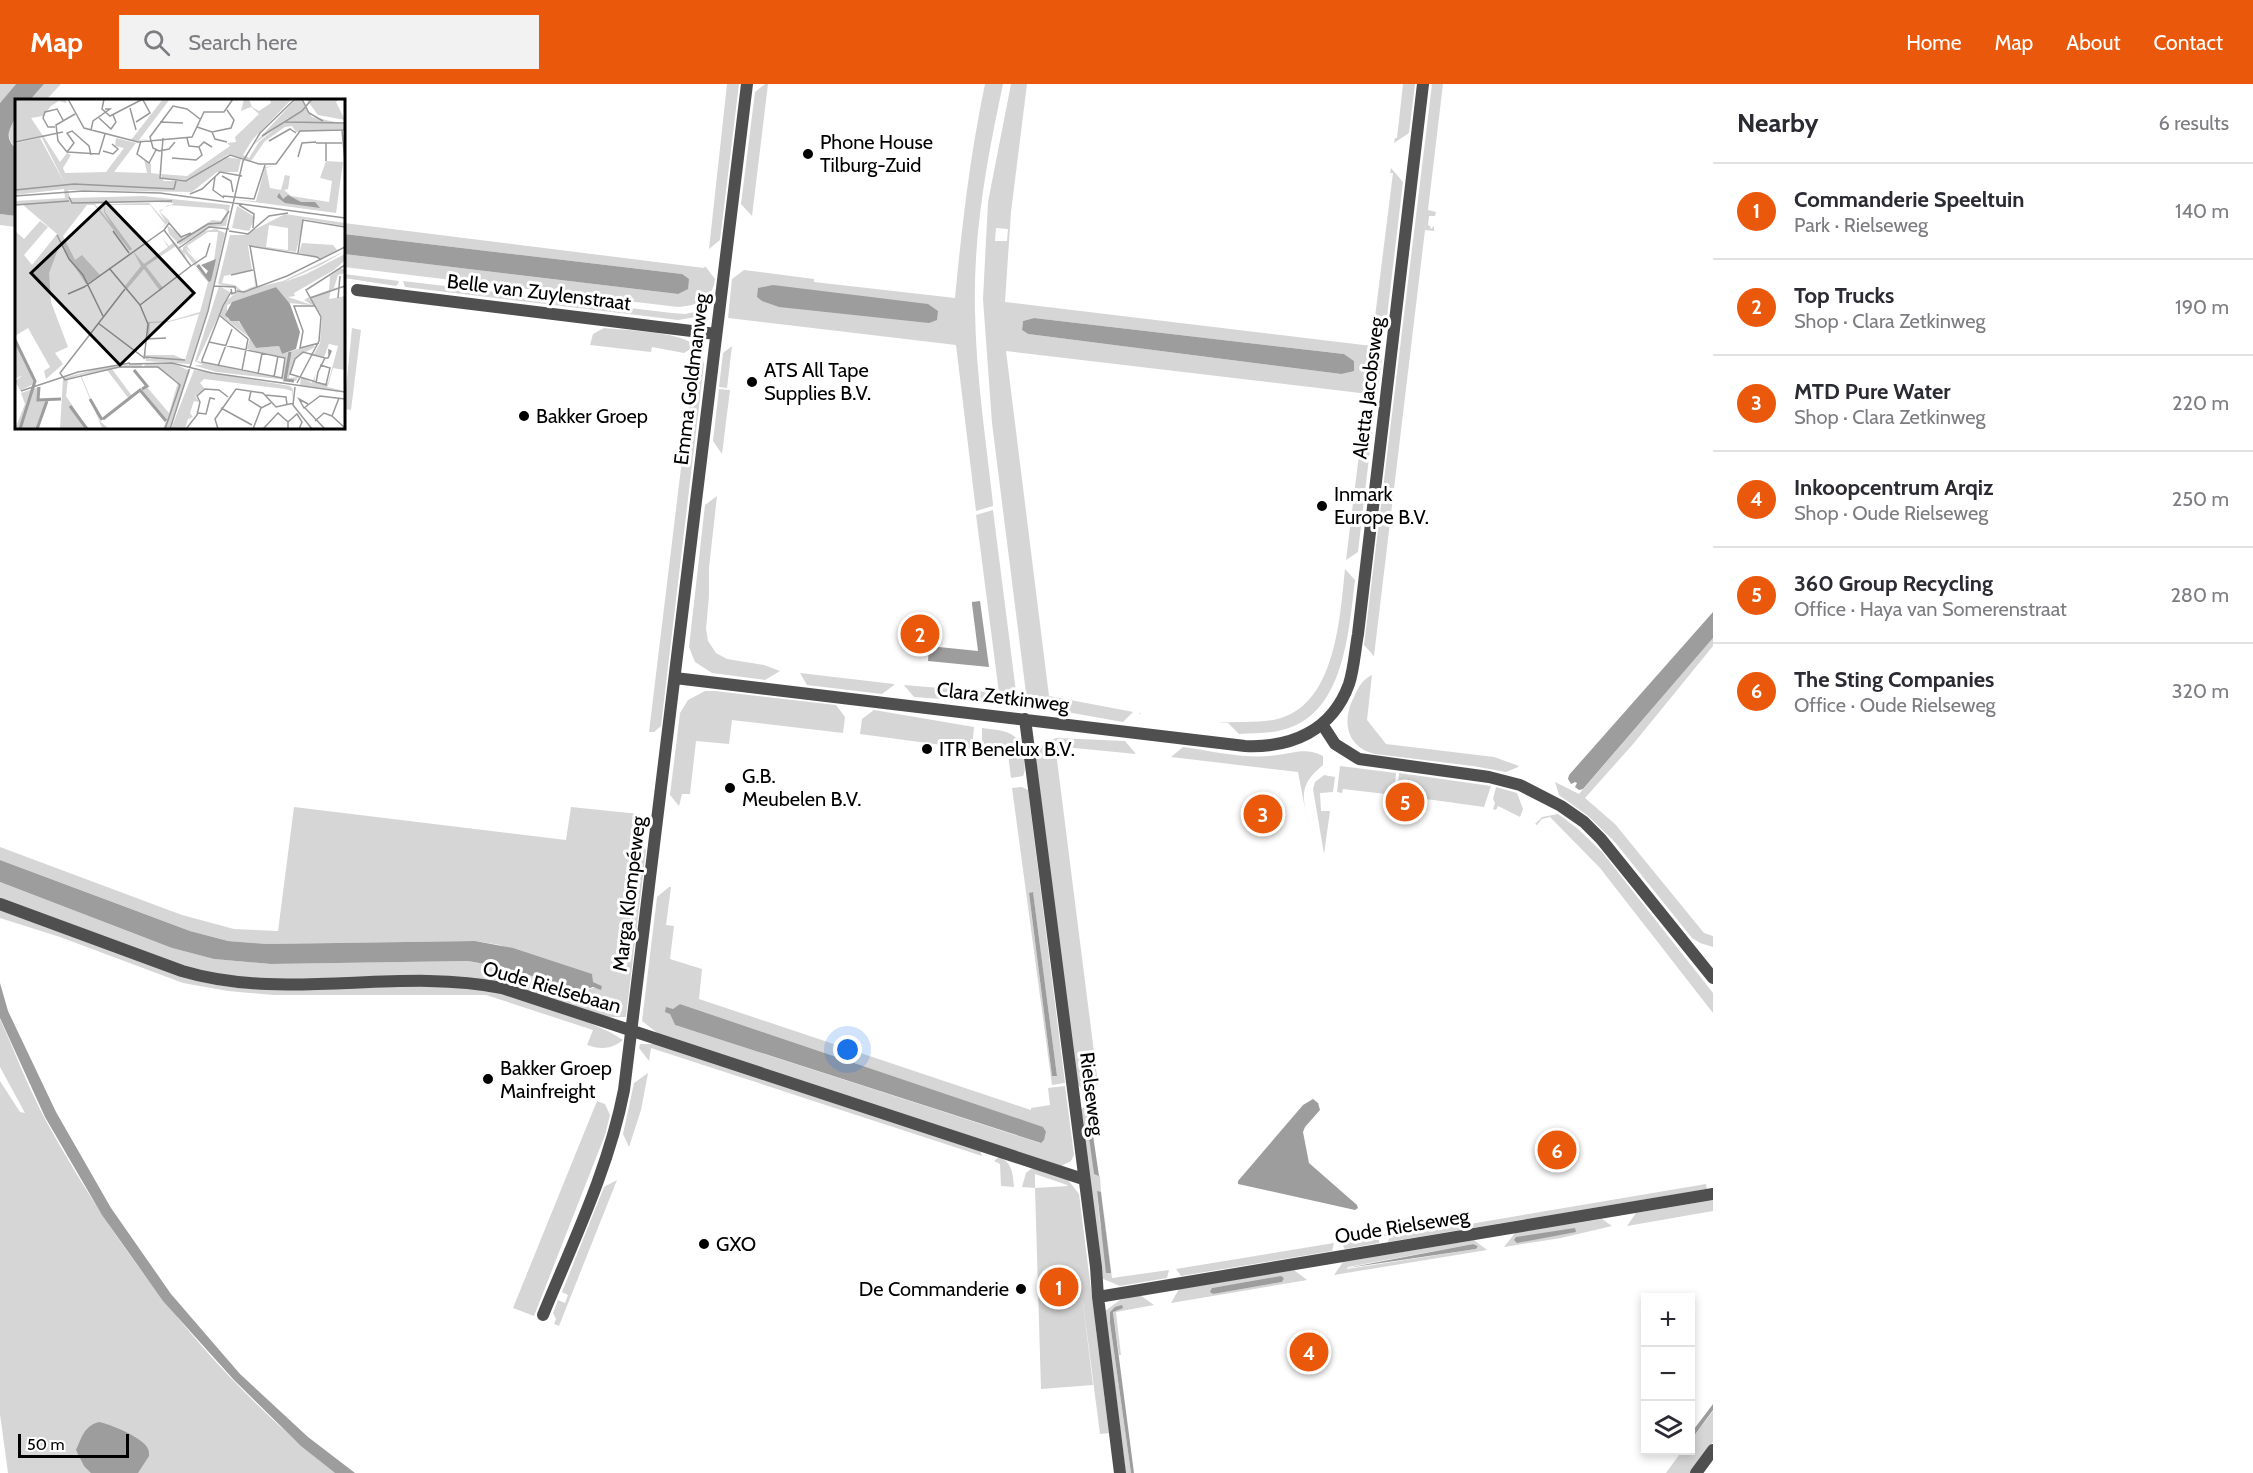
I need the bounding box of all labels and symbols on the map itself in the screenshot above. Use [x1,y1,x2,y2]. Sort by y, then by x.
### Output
inset map [15,99,345,429]
place label: Phone House Tilburg-Zuid [820,130,933,177]
marker: Phone House Tilburg-Zuid [801,147,815,161]
street label: Belle van Zuylenstraat [446,269,633,315]
street label: Emma Goldmanweg [669,291,714,466]
street label: Aletta Jacobsweg [1347,315,1389,460]
place label: ATS All Tape Supplies B.V. [764,358,871,405]
marker: ATS All Tape Supplies B.V. [745,375,759,389]
place label: Bakker Groep [536,404,648,428]
marker: Bakker Groep [517,409,531,423]
place label: Inmark Europe B.V. [1334,482,1429,529]
marker: Inmark Europe B.V. [1315,499,1329,513]
pin: 2 [900,612,940,656]
street label: Clara Zetkinweg [935,677,1072,717]
place label: ITR Benelux B.V. [939,737,1075,761]
marker: ITR Benelux B.V. [920,742,934,756]
place label: G.B. Meubelen B.V. [742,764,861,811]
pin: 5 [1386,780,1424,824]
marker: G.B. Meubelen B.V. [723,781,737,795]
pin: 3 [1244,792,1282,836]
street label: Marga Klompéweg [608,814,651,973]
street label: Oude Rielsebaan [480,956,624,1018]
your location [833,1035,862,1064]
street label: Rielseweg [1075,1051,1109,1138]
place label: Bakker Groep Mainfreight [500,1056,612,1103]
marker: Bakker Groep Mainfreight [481,1072,495,1086]
pin: 6 [1538,1128,1576,1172]
street label: Oude Rielseweg [1333,1203,1472,1248]
place label: GXO [716,1232,756,1256]
marker: GXO [697,1237,711,1251]
pin: 1 [1040,1264,1078,1310]
place label: De Commanderie [859,1277,1009,1301]
marker: De Commanderie [1014,1282,1028,1296]
pin: 4 [1290,1330,1328,1374]
scale bar [18,1431,129,1458]

